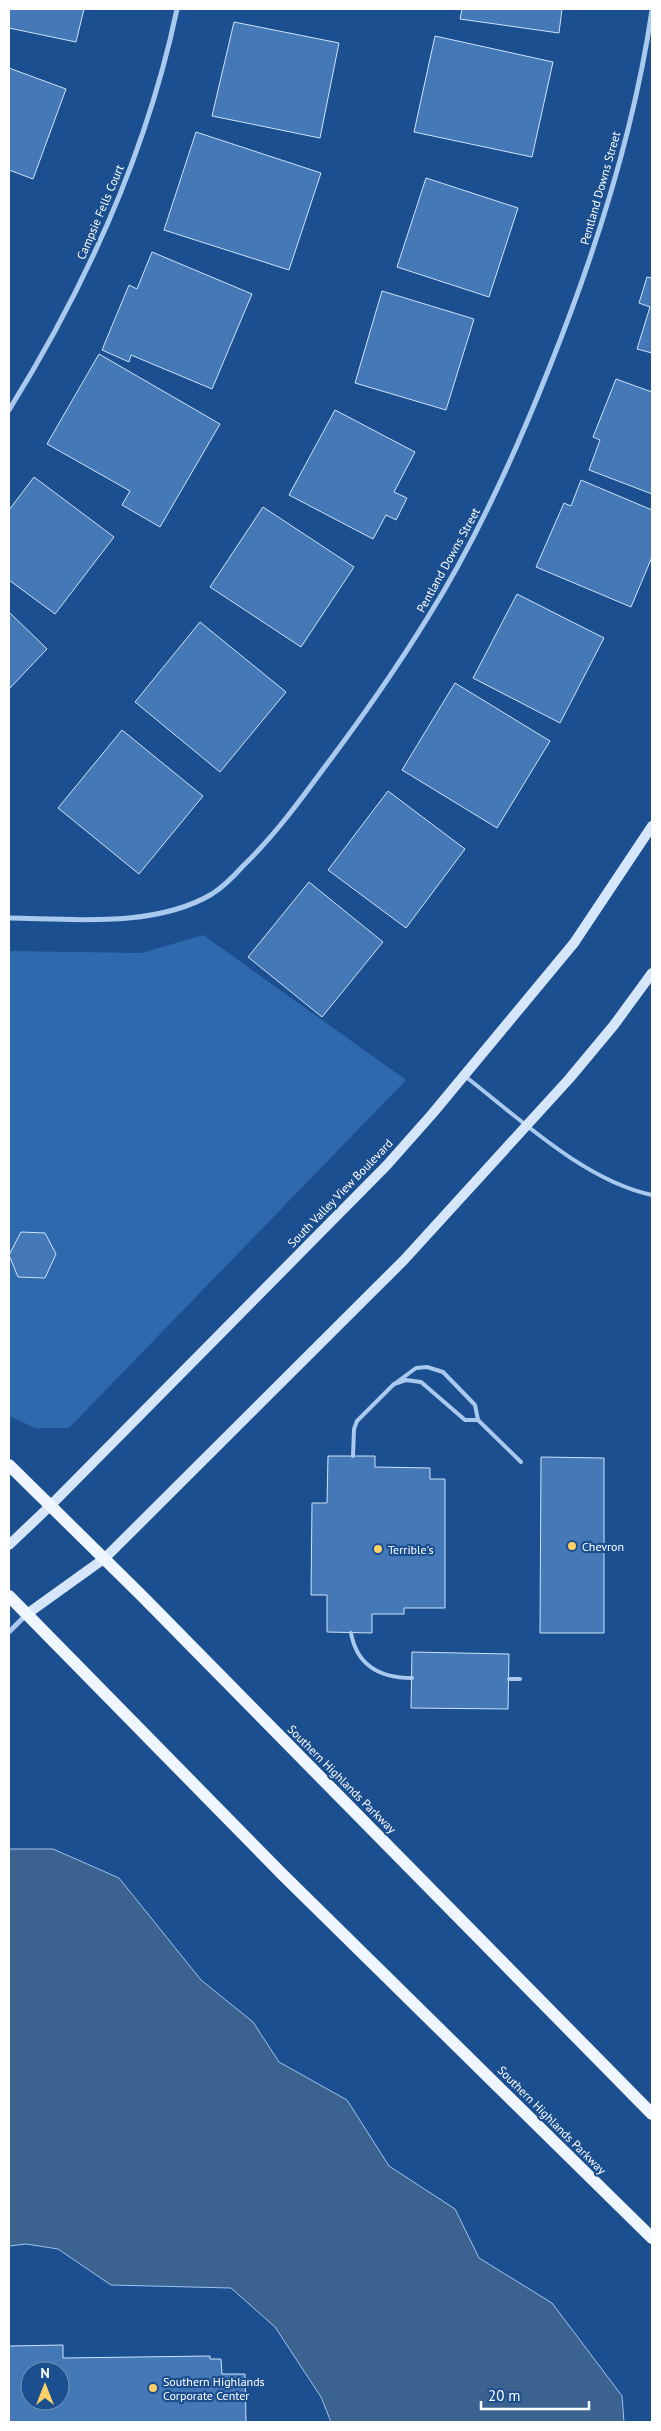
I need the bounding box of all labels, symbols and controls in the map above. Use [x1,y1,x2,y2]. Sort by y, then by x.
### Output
street label: Pentland Downs Street [577,130,623,246]
street label: Campsie Fells Court [73,162,127,262]
street label: Pentland Downs Street [413,505,483,615]
street label: South Valley View Boulevard [284,1136,396,1250]
place label: Chevron [582,1539,624,1554]
marker: Chevron [566,1540,578,1552]
place label: Terrible's [388,1542,433,1557]
marker: Terrible's [372,1543,384,1555]
street label: Southern Highlands Parkway [285,1722,400,1837]
street label: Southern Highlands Parkway [495,2063,610,2178]
north arrow [20,2361,70,2411]
text: N [40,2364,50,2382]
place label: Southern Highlands Corporate Center [163,2374,265,2403]
scale bar [481,2378,588,2410]
marker: Southern Highlands Corporate Center [147,2382,159,2394]
text: 20 m [488,2386,521,2405]

